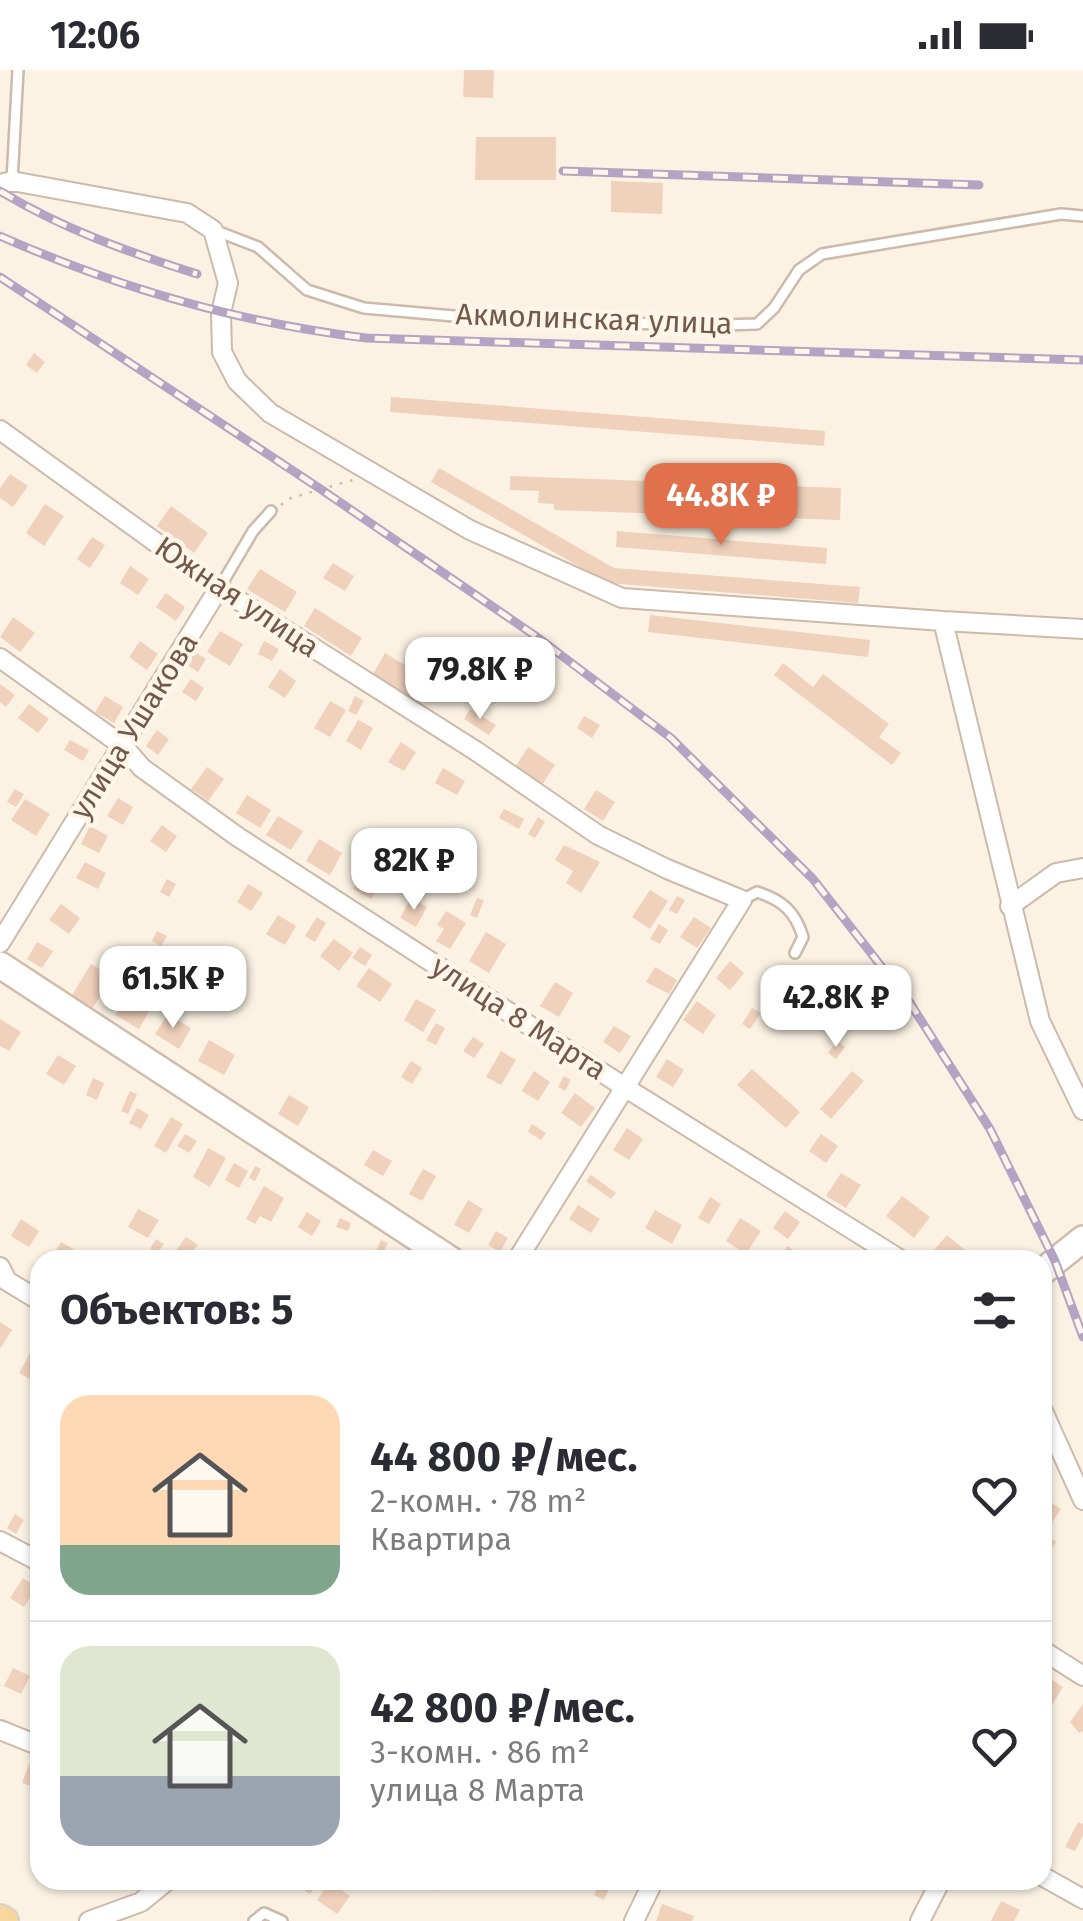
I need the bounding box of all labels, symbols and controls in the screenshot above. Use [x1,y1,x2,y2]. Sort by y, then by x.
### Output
text: 12:06 [50,12,140,58]
street label: Акмолинская улица [455,296,733,342]
pin: 44.8K ₽ [629,463,813,548]
text: 44.8K ₽ [666,476,776,514]
street label: Южная улица [148,529,326,665]
street label: улица Ушакова [62,626,206,826]
pin: 79.8K ₽ [388,637,572,722]
text: 79.8K ₽ [427,650,533,688]
pin: 82K ₽ [344,828,484,913]
text: 82K ₽ [373,841,455,879]
pin: 61.5K ₽ [81,946,265,1031]
street label: улица 8 Марта [425,948,613,1088]
text: 61.5K ₽ [121,959,225,997]
pin: 42.8K ₽ [744,965,928,1050]
text: 42.8K ₽ [782,978,890,1016]
icon: filters [967,1283,1022,1338]
text: Объектов: 5 [60,1285,293,1335]
text: 44 800 ₽/мес. [370,1432,638,1482]
icon: home [140,1435,260,1555]
icon: heart [967,1468,1022,1523]
text: 2-комн. · 78 m² [370,1482,586,1520]
text: Квартира [370,1520,512,1558]
text: 42 800 ₽/мес. [370,1683,635,1733]
icon: home [140,1686,260,1806]
icon: heart [967,1719,1022,1774]
text: 3-комн. · 86 m² [370,1733,590,1771]
text: улица 8 Марта [370,1771,585,1809]

